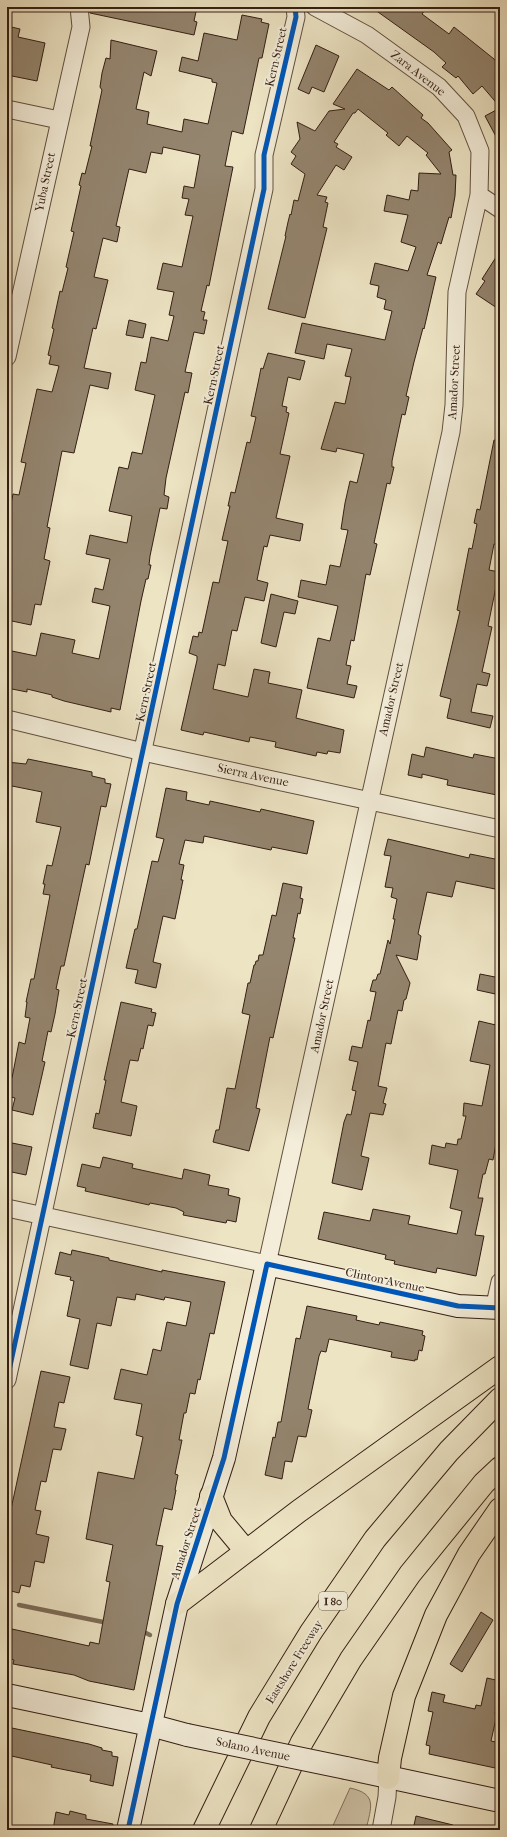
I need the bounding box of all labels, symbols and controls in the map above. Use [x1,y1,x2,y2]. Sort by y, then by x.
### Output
street label: Kern Street [262,25,290,88]
street label: Zara Avenue [388,47,448,99]
street label: Yuba Street [32,150,58,214]
street label: Kern Street [201,343,227,406]
street label: Amador Street [445,343,463,421]
street label: Kern Street [133,660,159,723]
street label: Amador Street [375,660,406,738]
street label: Sierra Avenue [216,761,290,789]
street label: Kern Street [64,976,90,1039]
street label: Amador Street [307,977,337,1055]
street label: Clinton Avenue [344,1265,426,1295]
street label: Amador Street [167,1504,204,1582]
road number: I 80 [319,1592,347,1610]
street label: Eastshore Freeway [263,1617,326,1706]
street label: Solano Avenue [215,1734,291,1764]

